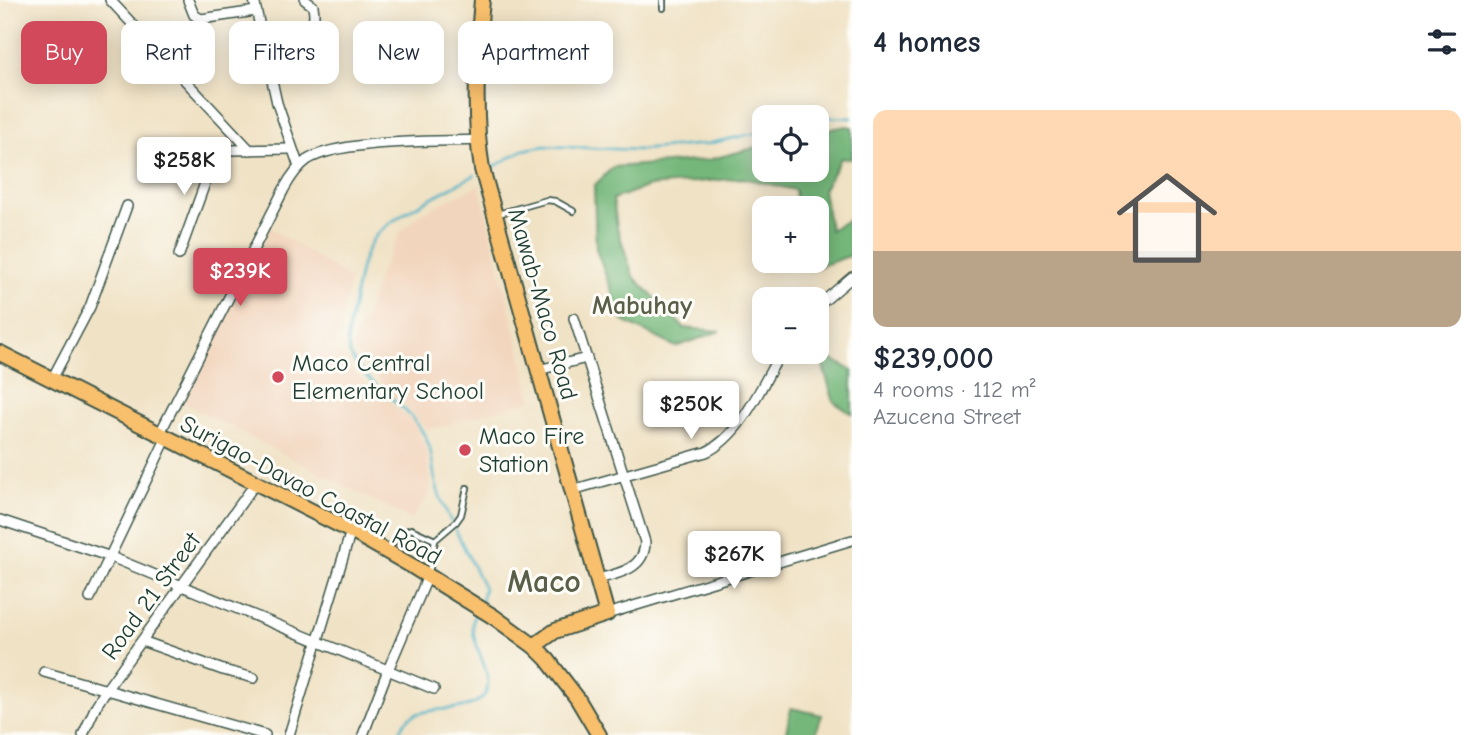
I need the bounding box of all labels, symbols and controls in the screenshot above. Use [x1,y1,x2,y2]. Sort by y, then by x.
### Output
chip: Buy [21,21,107,84]
chip: Rent [121,21,215,84]
chip: Filters [229,21,339,84]
chip: New [353,21,444,84]
chip: Apartment [458,21,613,84]
icon: filters [1423,23,1461,61]
text: 4 homes [873,25,980,60]
map controls [752,105,829,364]
button: locate [752,105,829,182]
pin: $258K [135,138,233,197]
text: $258K [153,146,215,173]
icon: home [1104,155,1230,281]
button: + [752,196,829,273]
street label: Mawab-Maco Road [502,205,584,403]
pin: $239K [191,248,289,308]
text: $239K [209,257,271,284]
button: − [752,287,829,364]
district label: Mabuhay [592,291,692,321]
text: $239,000 [873,341,994,376]
place label: Maco Central Elementary School [292,349,484,405]
marker: Maco Central Elementary School [270,369,286,385]
text: 4 rooms · 112 m² [873,376,1036,403]
pin: $250K [642,382,740,441]
text: $250K [659,390,723,417]
text: Azucena Street [873,403,1021,430]
street label: Surigao-Davao Coastal Road [176,409,446,571]
place label: Maco Fire Station [479,422,584,478]
marker: Maco Fire Station [457,442,473,458]
street label: Road 21 Street [96,526,207,665]
pin: $267K [685,532,783,591]
text: $267K [704,540,764,567]
district label: Maco [507,563,581,600]

